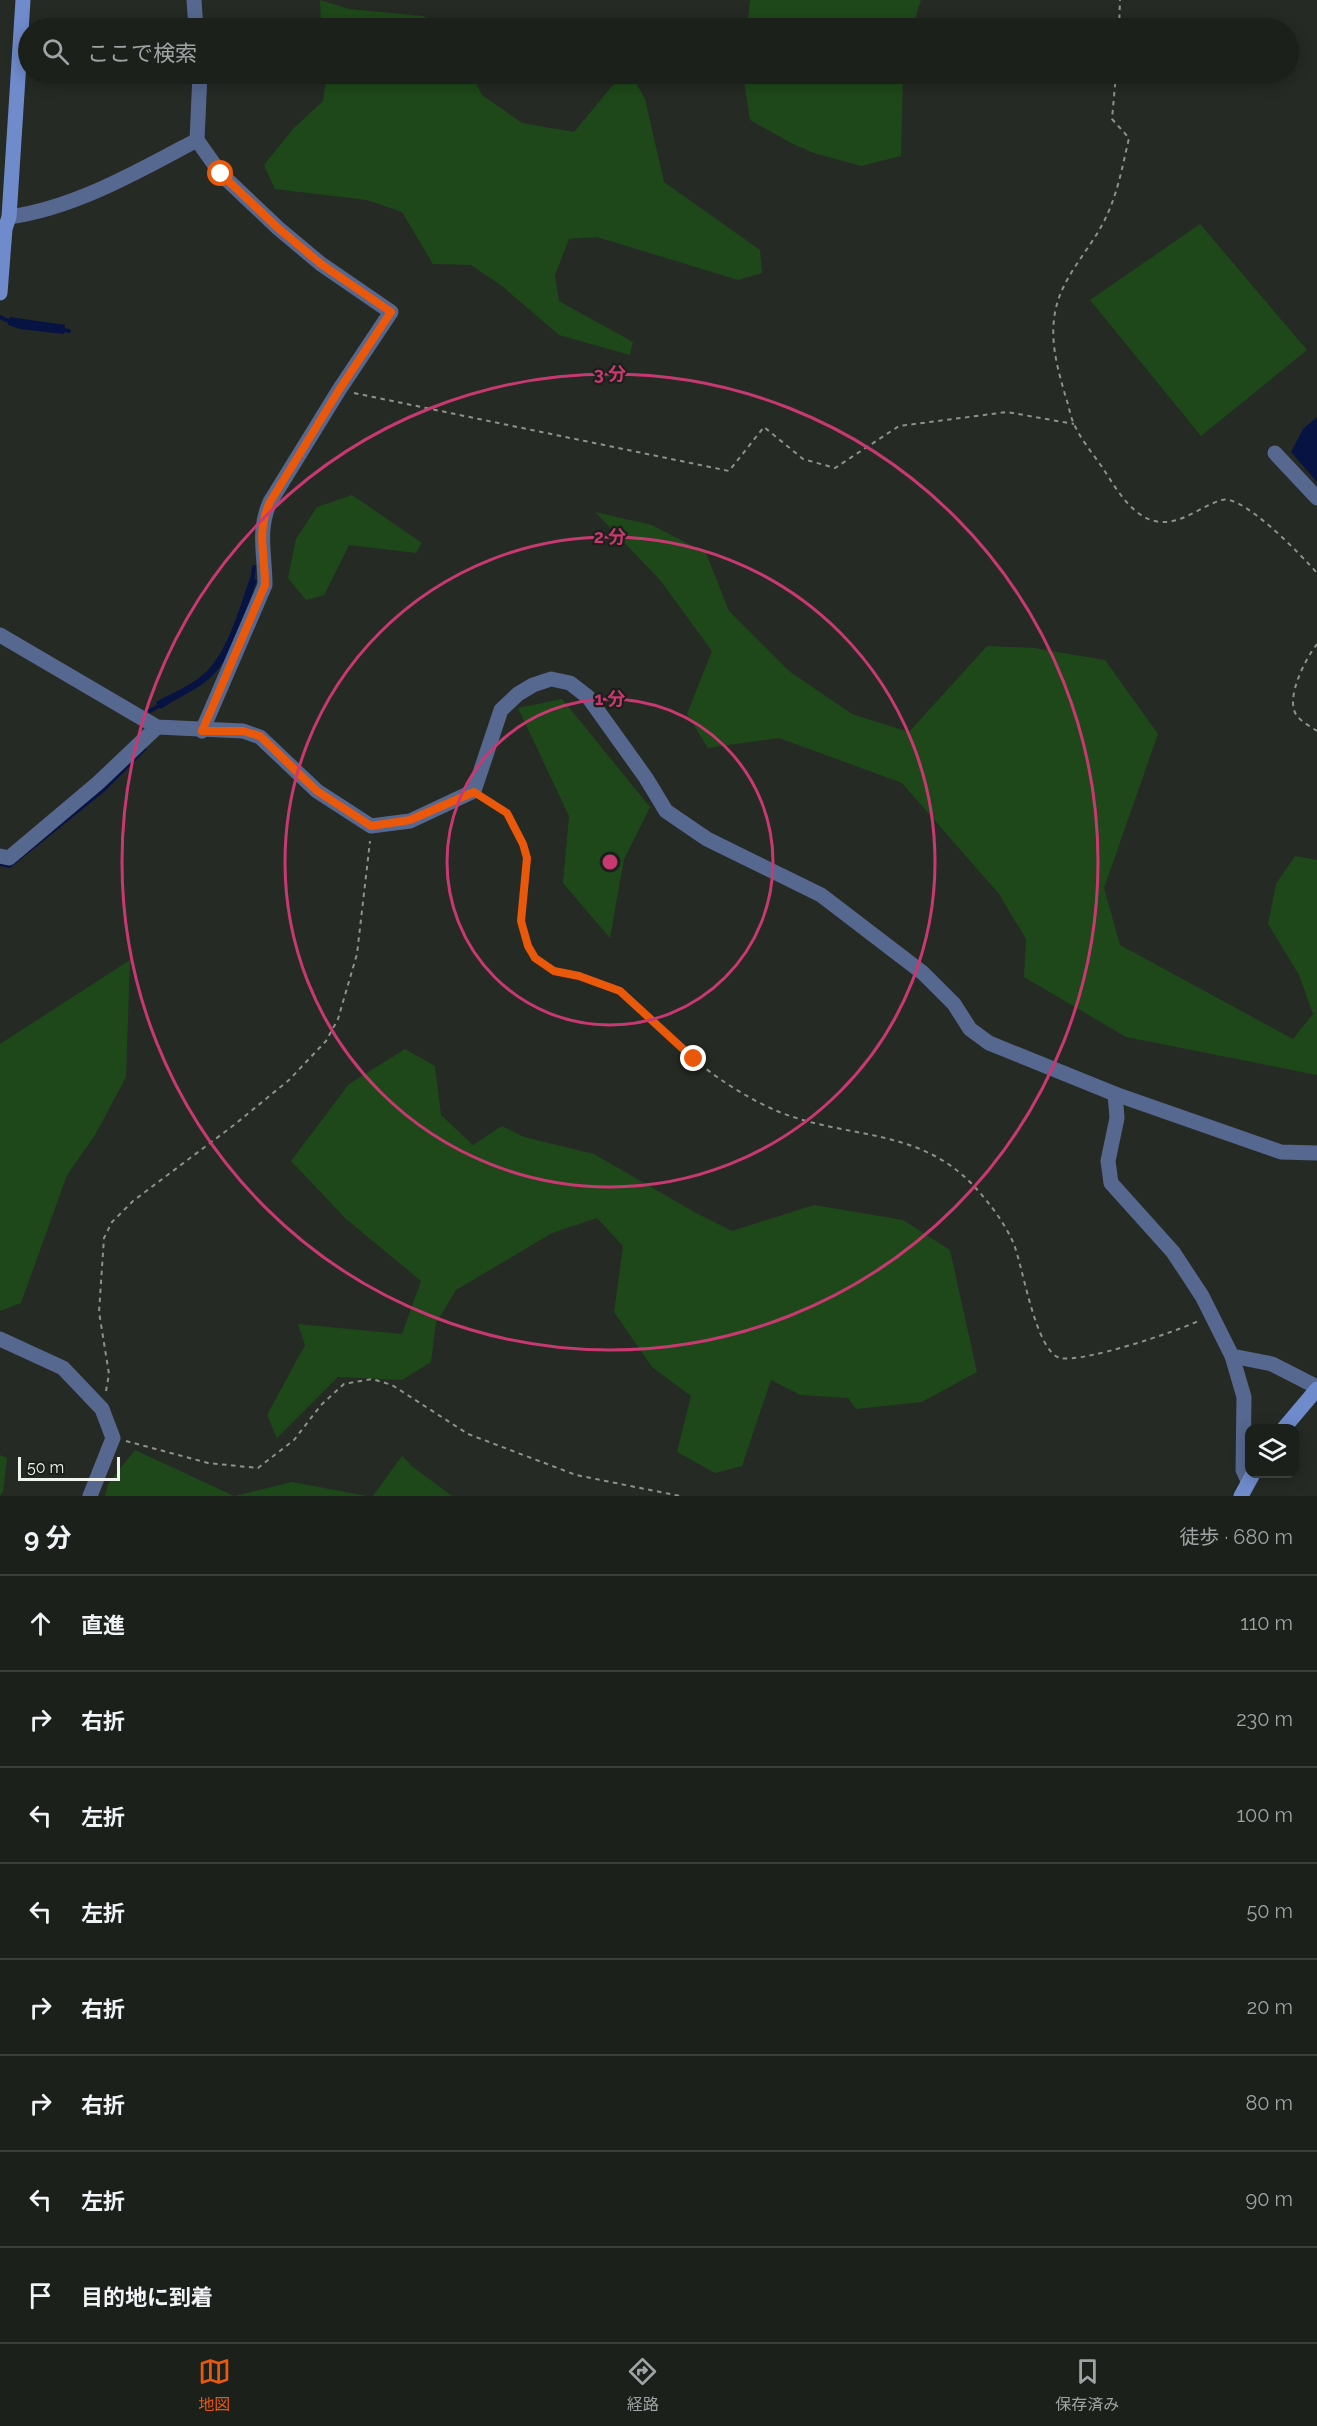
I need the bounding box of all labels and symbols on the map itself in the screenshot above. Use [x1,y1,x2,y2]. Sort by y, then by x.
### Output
route start [207,160,233,186]
text: 3 分 [594,363,626,384]
text: 2 分 [594,526,626,547]
text: 1 分 [594,688,626,709]
centre of rings [600,852,620,872]
route end [680,1045,706,1071]
scale bar [18,1454,120,1482]

